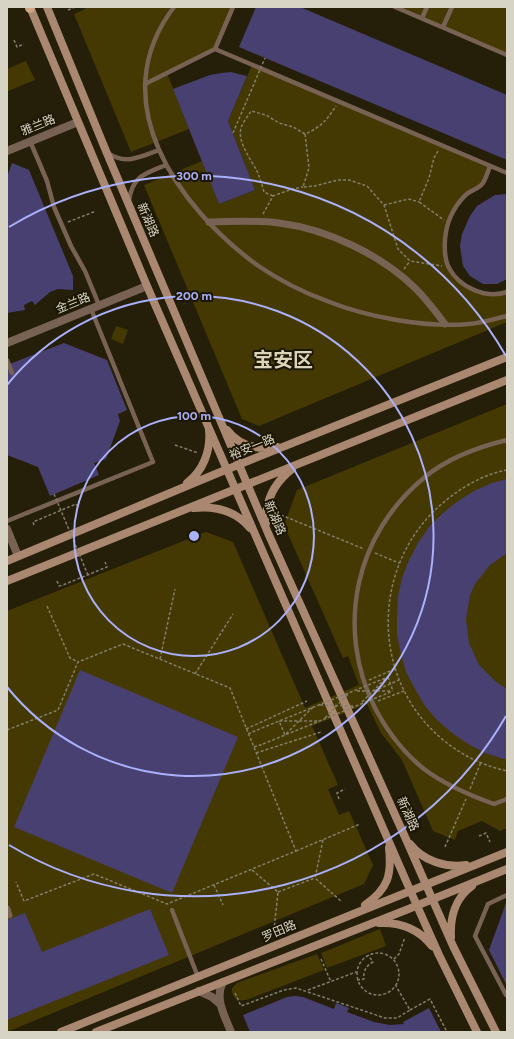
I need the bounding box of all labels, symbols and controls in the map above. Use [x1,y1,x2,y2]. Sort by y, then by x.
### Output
street label: 雅兰路 [19,112,57,138]
text: 300 m [176,169,212,183]
street label: 新湖路 [135,201,161,239]
text: 200 m [176,289,212,303]
street label: 金兰路 [54,290,92,316]
district label: 宝安区 [253,348,313,372]
text: 100 m [177,409,211,423]
street label: 裕安一路 [227,432,277,462]
street label: 新湖路 [262,499,288,537]
centre of rings [187,529,201,543]
street label: 新湖路 [394,795,422,833]
street label: 罗田路 [260,918,298,944]

